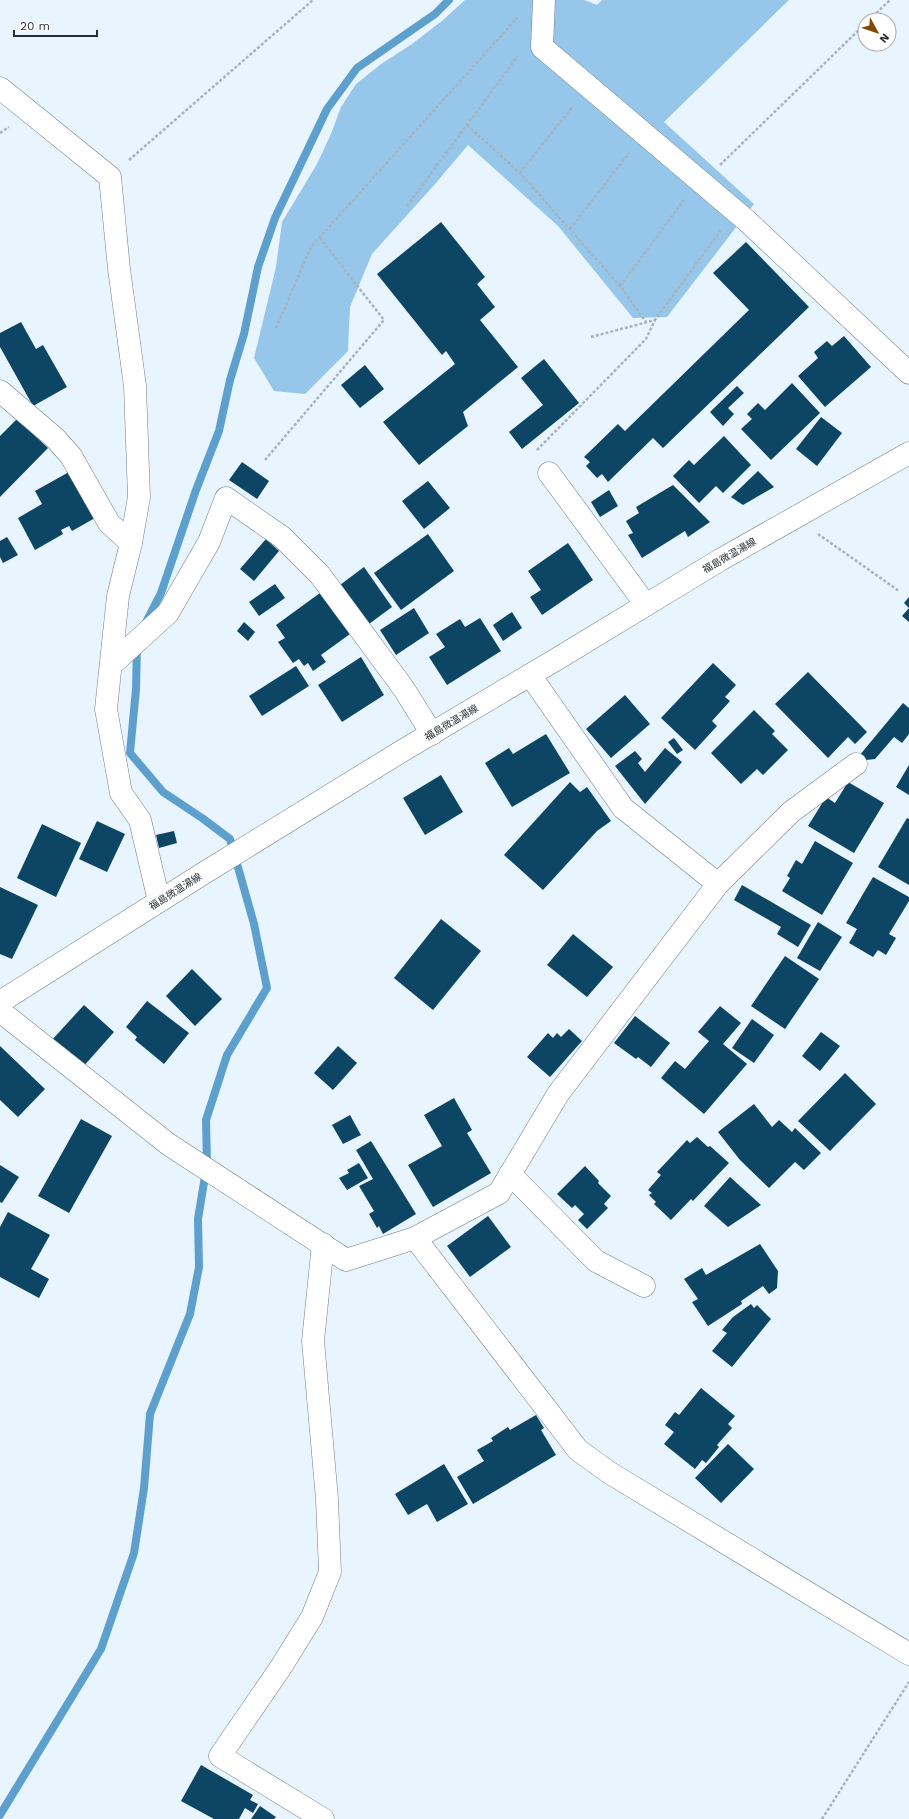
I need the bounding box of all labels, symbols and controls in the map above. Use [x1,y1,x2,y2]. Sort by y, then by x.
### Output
scale bar [14,12,97,38]
north arrow [857,12,897,52]
text: 20 m [20,19,50,33]
text: N [877,31,892,45]
street label: 福島微温湯線 [701,536,758,575]
street label: 福島微温湯線 [423,702,480,743]
street label: 福島微温湯線 [147,871,204,912]

